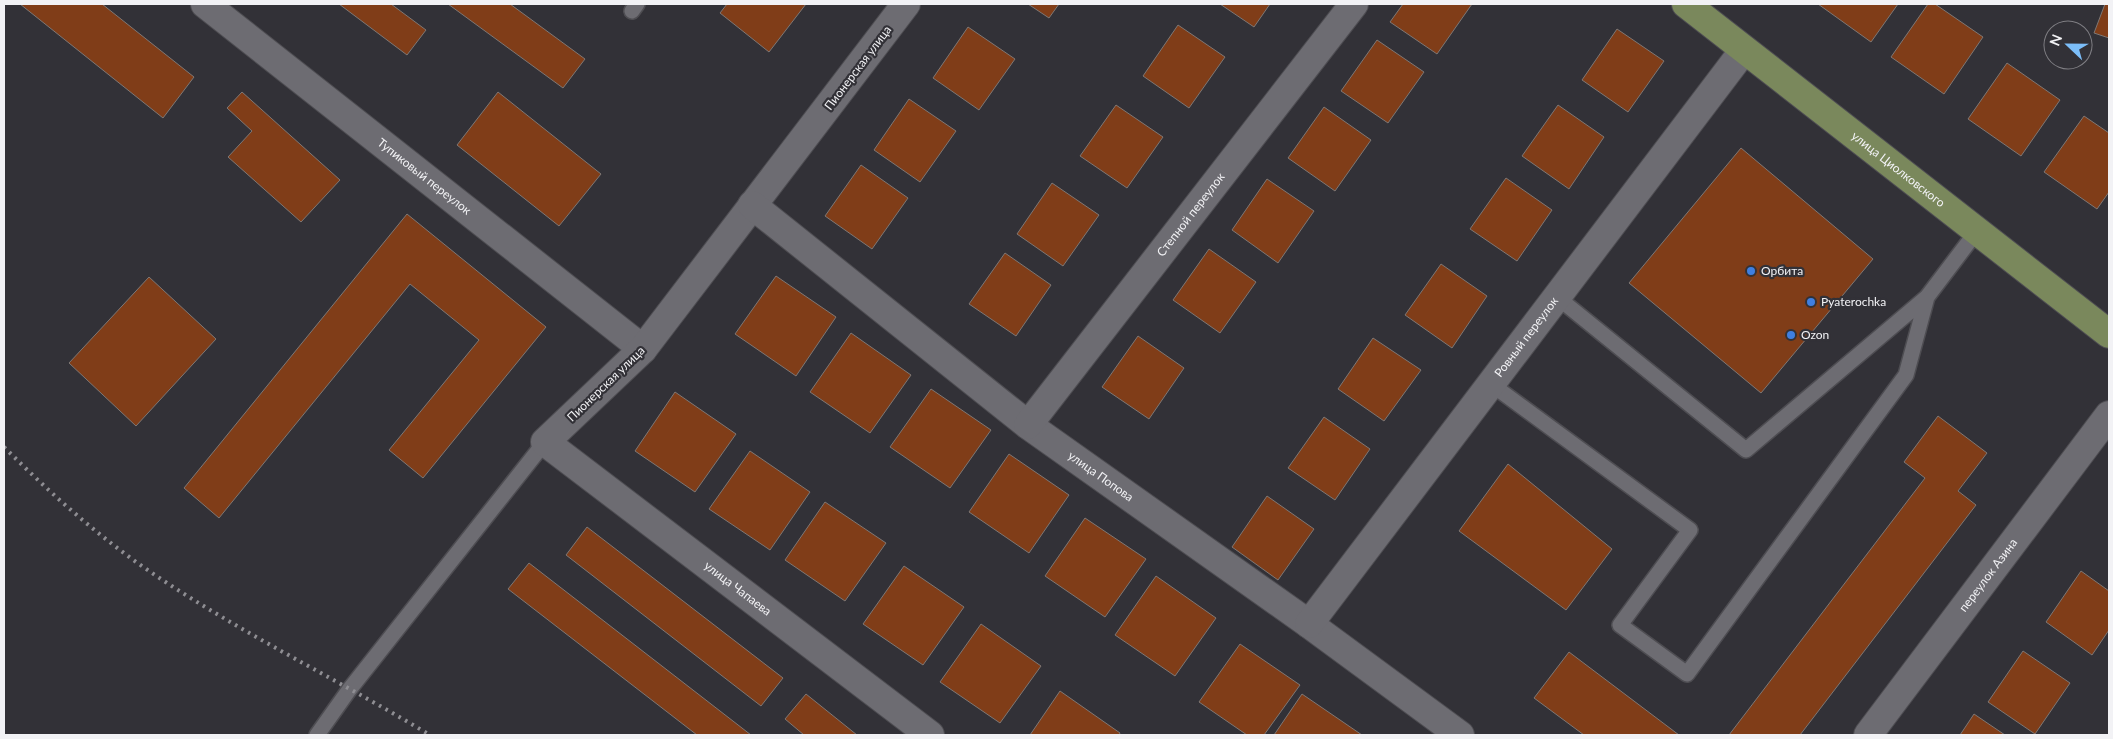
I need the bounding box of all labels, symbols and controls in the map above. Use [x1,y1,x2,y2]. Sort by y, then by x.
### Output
north arrow [2043,20,2093,70]
street label: Пионерская улица [821,22,894,113]
text: N [2046,32,2065,48]
street label: улица Циолковского [1849,128,1948,210]
street label: Тупиковый переулок [375,135,475,218]
street label: Степной переулок [1153,169,1228,259]
place label: Орбита [1761,263,1803,278]
marker: Орбита [1745,265,1757,277]
street label: Ровный переулок [1491,293,1562,380]
place label: Pyaterochka [1821,294,1886,309]
marker: Pyaterochka [1805,296,1817,308]
place label: Ozon [1801,327,1829,342]
marker: Ozon [1785,329,1797,341]
street label: Пионерская улица [564,343,648,424]
street label: улица Попова [1065,448,1137,504]
street label: переулок Азина [1955,535,2020,615]
street label: улица Чапаева [701,558,775,619]

